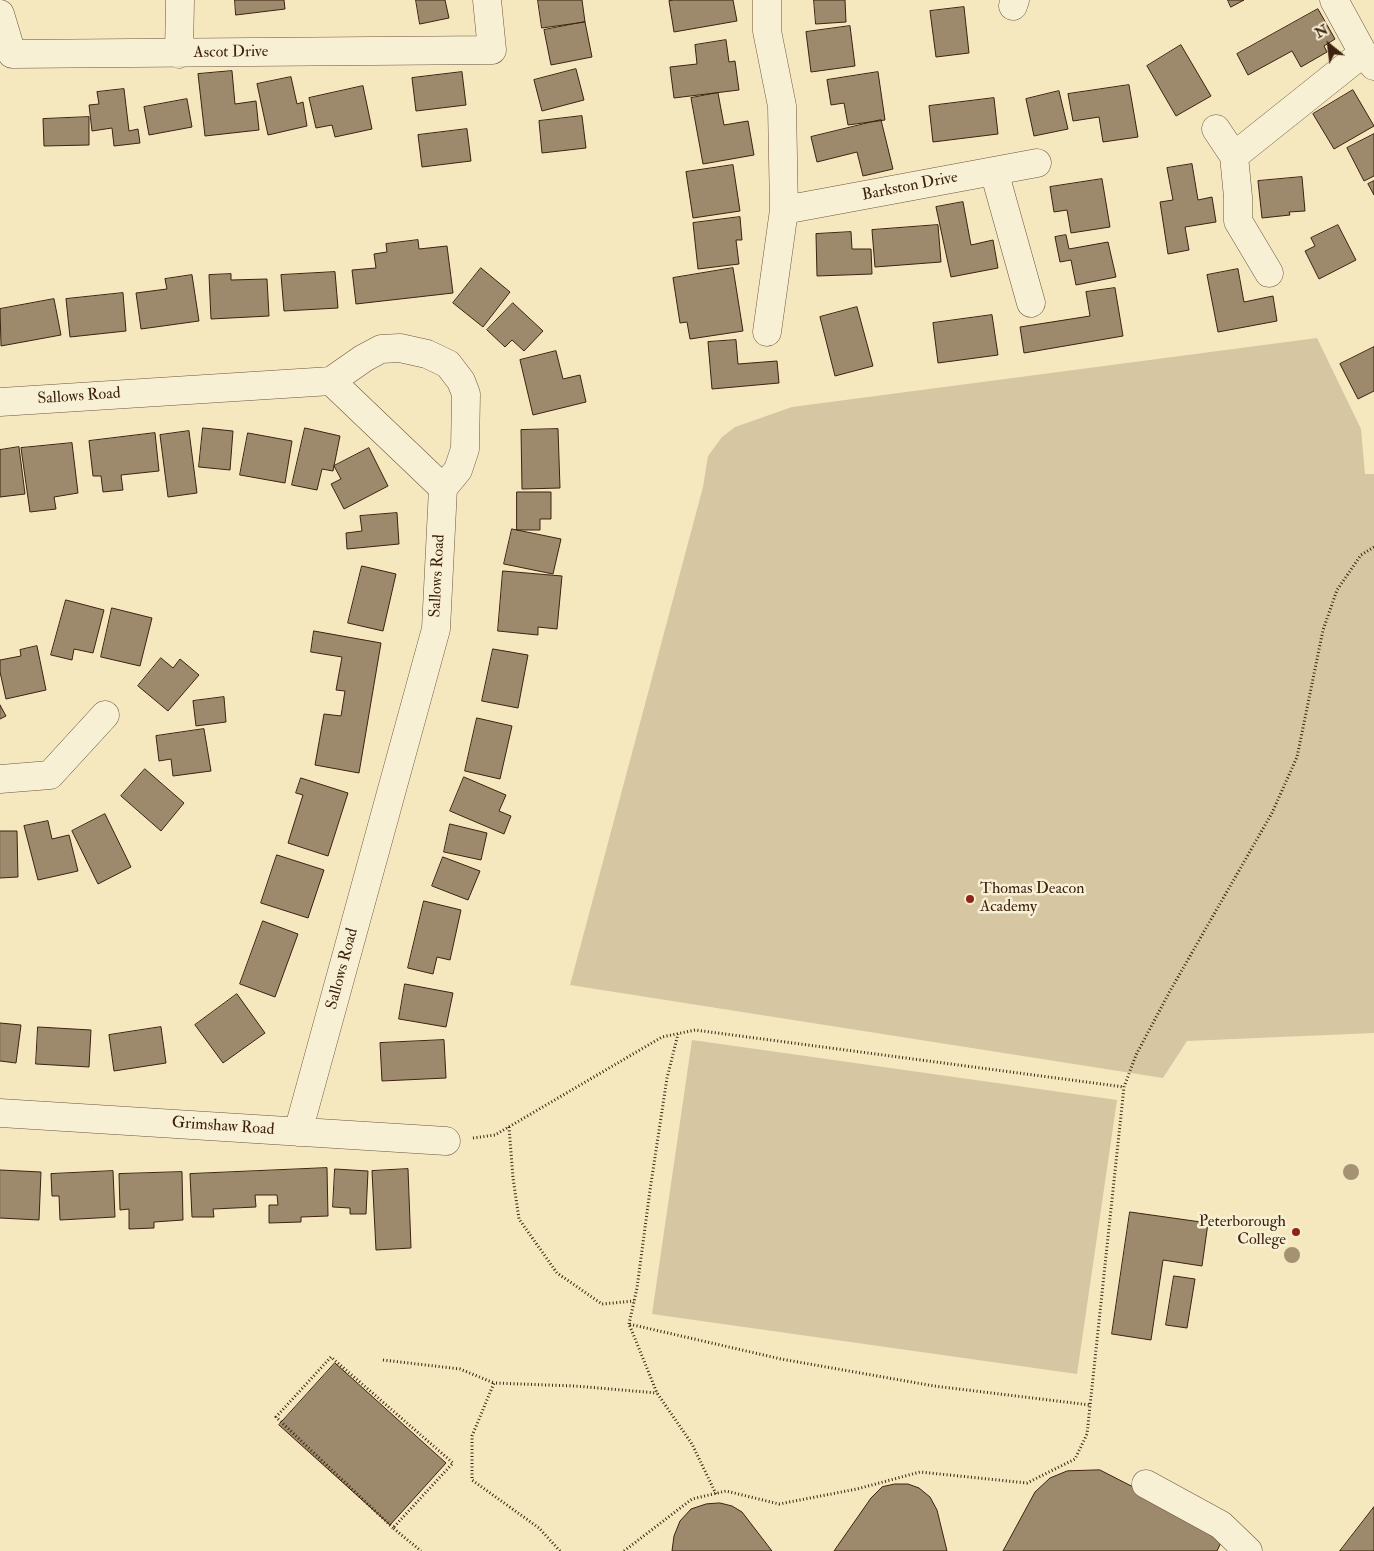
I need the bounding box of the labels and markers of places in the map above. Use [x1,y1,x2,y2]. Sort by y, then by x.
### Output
place label: Thomas Deacon Academy [980,880,1084,918]
marker: Thomas Deacon Academy [964,893,976,905]
place label: Peterborough College [1199,1213,1286,1251]
marker: Peterborough College [1290,1226,1302,1238]

